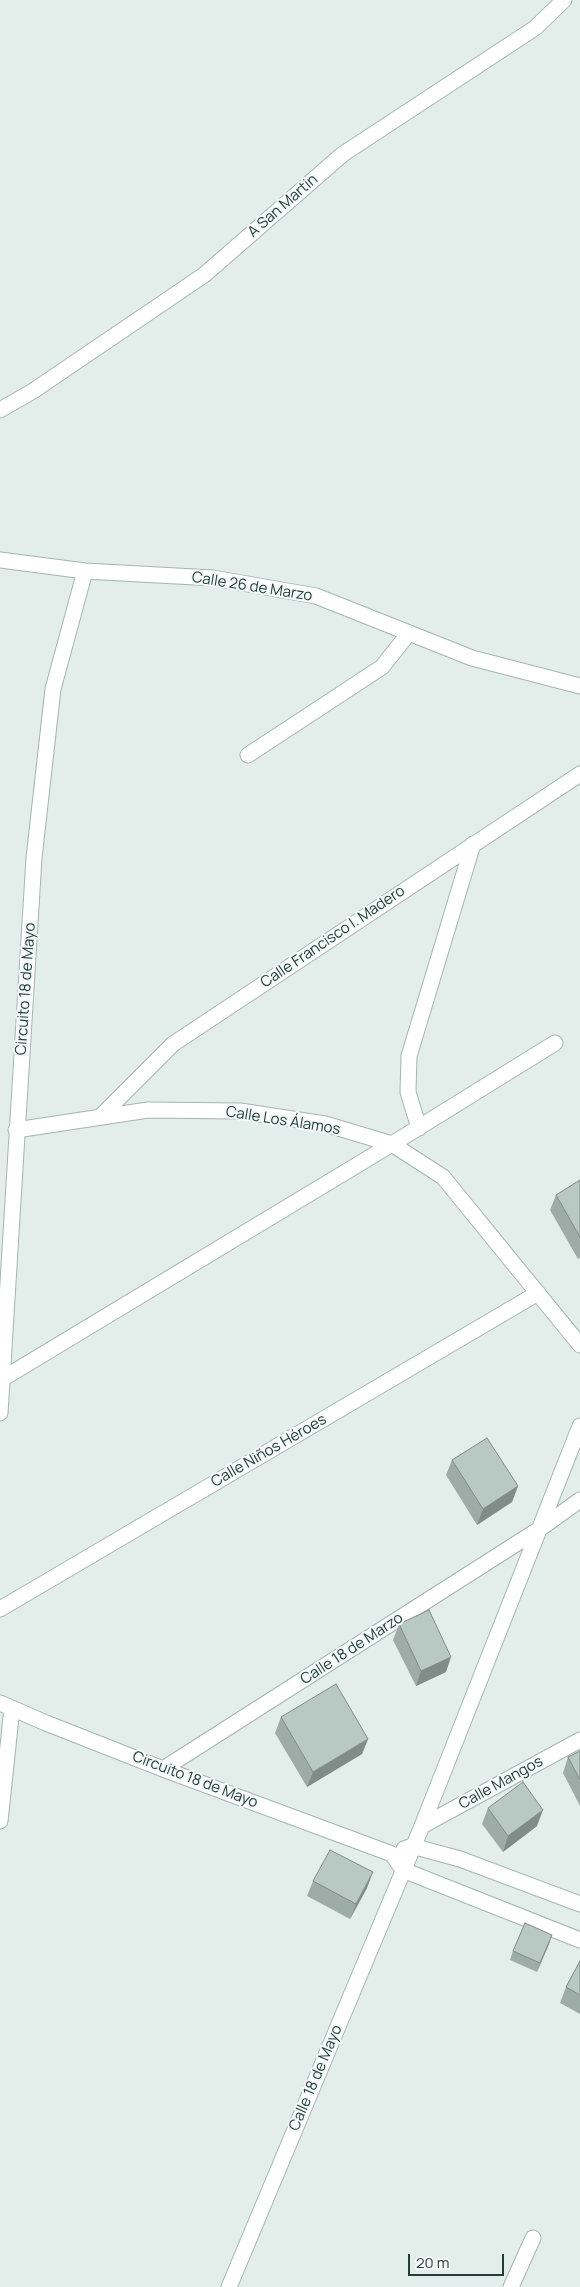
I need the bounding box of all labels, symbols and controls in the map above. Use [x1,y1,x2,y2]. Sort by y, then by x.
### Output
street label: A San Martin [244,171,322,241]
street label: Calle 26 de Marzo [190,569,314,605]
street label: Calle Francisco I. Madero [257,882,409,992]
street label: Circuito 18 de Mayo [12,922,40,1056]
street label: Calle Los Álamos [224,1103,342,1139]
street label: Calle Niños Héroes [208,1411,330,1491]
street label: Calle 18 de Marzo [297,1609,407,1689]
street label: Circuito 18 de Mayo [130,1748,260,1812]
street label: Calle Mangos [456,1753,546,1813]
street label: Calle 18 de Mayo [286,2022,346,2134]
scale bar [410,2244,506,2276]
text: 20 m [416,2252,449,2273]

